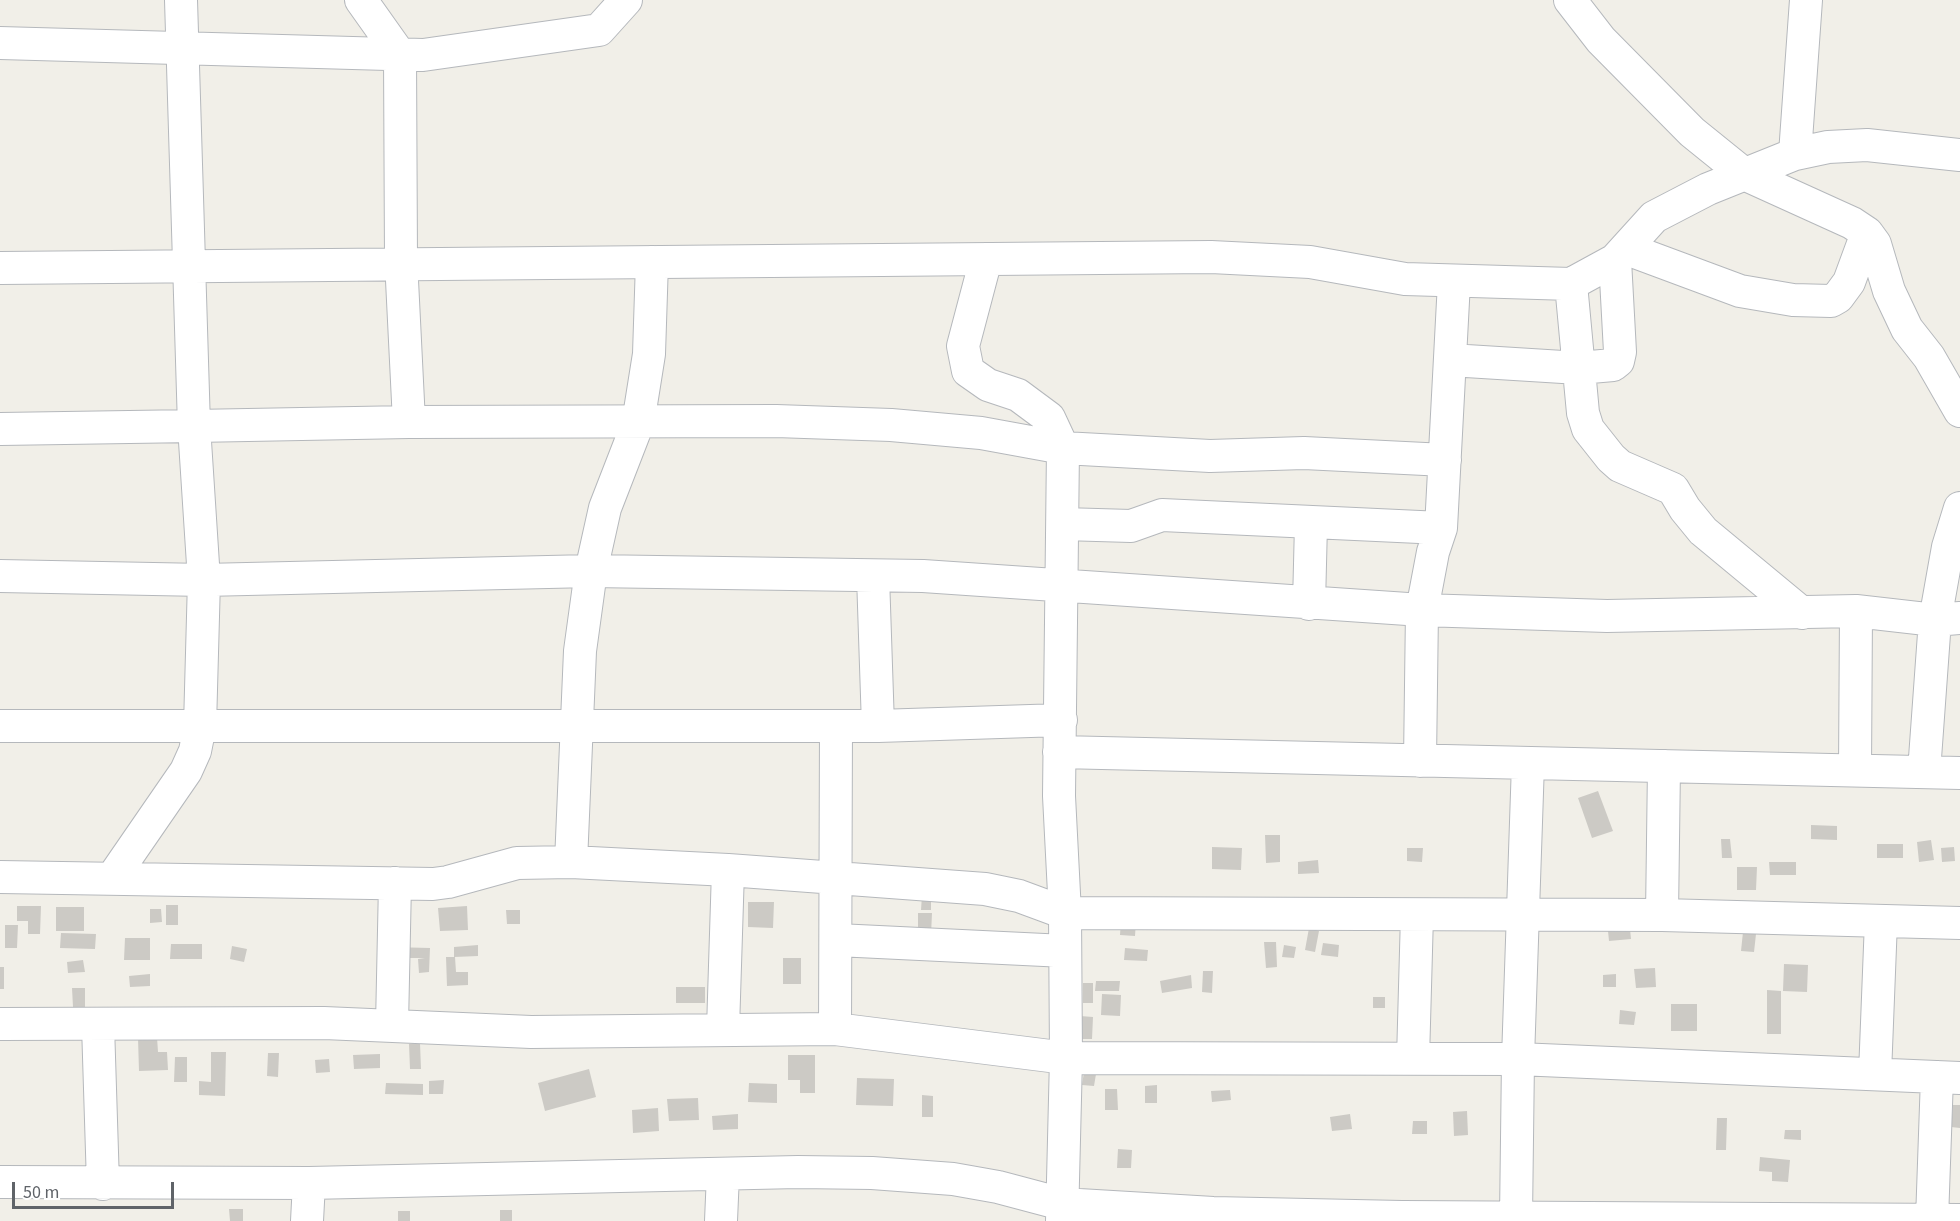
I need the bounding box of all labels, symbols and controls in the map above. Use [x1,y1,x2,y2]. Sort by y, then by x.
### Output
scale bar [15,1170,177,1208]
text: 50 m [23,1180,59,1205]

